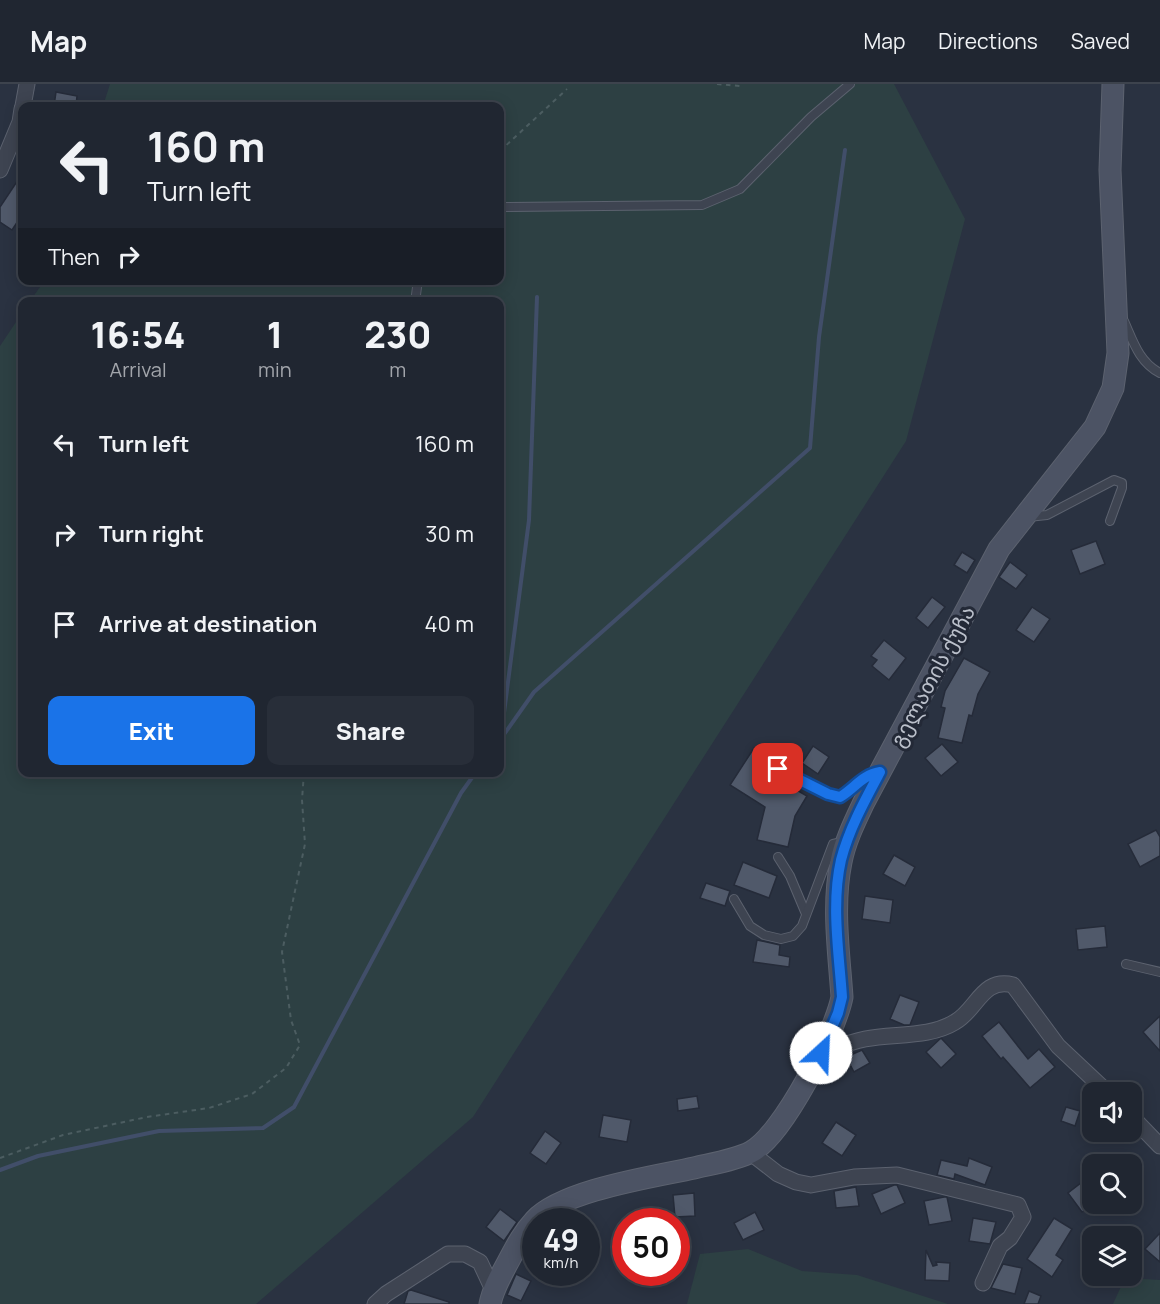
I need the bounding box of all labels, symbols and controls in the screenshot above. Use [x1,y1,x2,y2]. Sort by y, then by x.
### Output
text: Map [30,22,87,60]
text: Map [864,27,905,55]
text: Directions [938,27,1038,55]
text: Saved [1071,27,1130,55]
text: 160 m [147,117,265,175]
icon: left [48,126,126,204]
text: Turn left [147,172,251,209]
icon: right [112,240,145,273]
text: Then [48,242,100,272]
text: 16:54 [91,310,186,359]
text: 1 [267,310,283,359]
text: 230 [364,310,431,359]
text: Arrival [109,356,167,383]
text: min [258,356,292,383]
text: m [389,356,406,383]
icon: left [48,428,81,461]
text: Turn left [99,429,189,459]
text: 160 m [415,429,474,459]
icon: right [48,518,81,551]
text: Turn right [99,519,204,549]
text: 30 m [425,519,474,549]
street label: გელათის ქუჩა [883,601,981,751]
icon: arrive [48,608,81,641]
text: Arrive at destination [99,609,317,639]
text: 40 m [425,609,474,639]
button: Exit [48,696,255,765]
button: Share [267,696,474,765]
pin [752,743,803,794]
icon: arrive [761,752,794,785]
position arrow [789,1021,853,1085]
map controls [1082,1082,1142,1286]
button: sound [1082,1082,1142,1142]
button: search [1082,1154,1142,1214]
speed limit sign: 50 [612,1208,690,1286]
text: 49 [543,1219,579,1260]
button: layers [1082,1226,1142,1286]
text: km/h [544,1252,578,1273]

